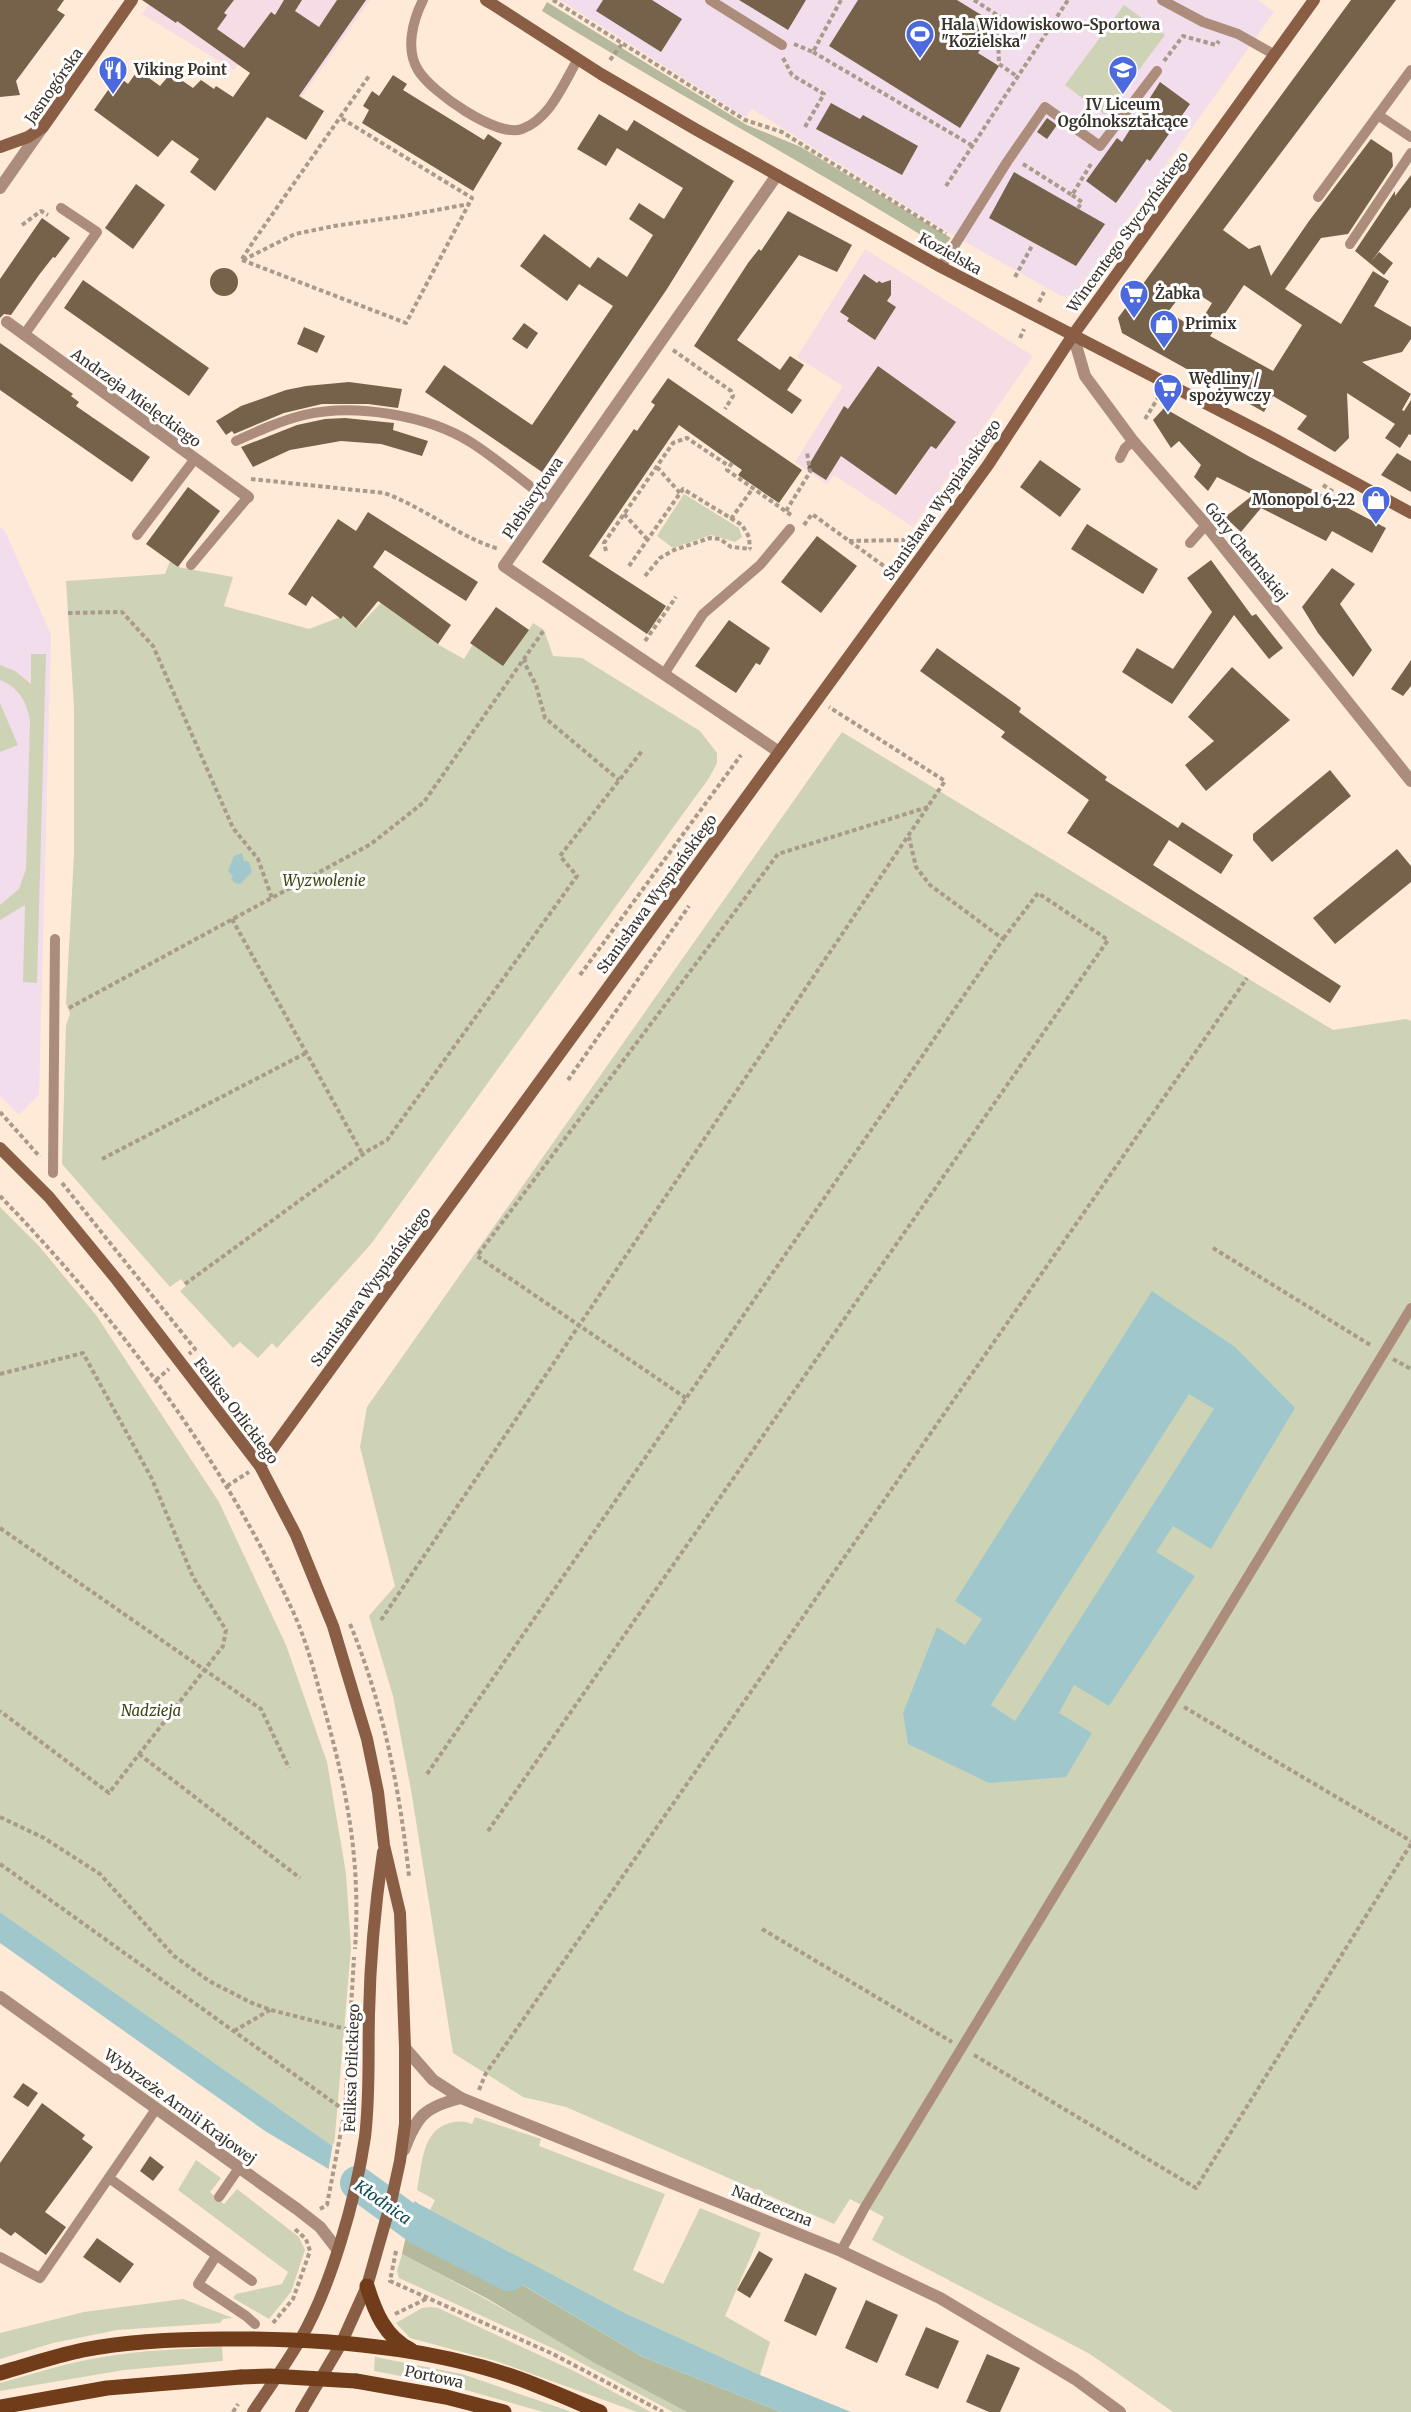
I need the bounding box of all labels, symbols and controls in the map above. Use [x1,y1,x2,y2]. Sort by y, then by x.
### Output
place label: Hala Widowiskowo-Sportowa "Kozielska" [941,15,1161,51]
sports icon: Hala Widowiskowo-Sportowa "Kozielska" [904,18,936,60]
street label: Jasnogórska [20,44,87,128]
restaurant icon: Viking Point [97,54,129,96]
school or university icon: IV Liceum Ogólnokształcące [1107,54,1139,96]
place label: Viking Point [133,60,227,79]
place label: IV Liceum Ogólnokształcące [1058,95,1188,131]
street label: Wincentego Styczyńskiego [1062,147,1193,317]
street label: Kozielska [915,228,985,279]
supermarket icon: Żabka [1118,278,1150,320]
place label: Żabka [1155,283,1201,303]
shop icon: Primix [1148,308,1180,350]
place label: Primix [1185,314,1237,333]
street label: Andrzeja Mielęckiego [67,344,205,451]
place label: Wędliny / spożywczy [1188,369,1271,405]
supermarket icon: Wędliny / spożywczy [1152,372,1184,414]
street label: Stanisława Wyspiańskiego [879,415,1005,584]
street label: Plebiscytowa [498,453,567,542]
shop icon: Monopol 6-22 [1360,484,1392,526]
place label: Monopol 6-22 [1252,490,1355,509]
street label: Góry Chełmskiej [1201,499,1292,605]
street label: Stanisława Wyspiańskiego [592,810,721,977]
park label: Wyzwolenie [282,871,366,890]
street label: Stanisława Wyspiańskiego [306,1203,435,1370]
street label: Feliksa Orlickiego [190,1354,283,1468]
park label: Nadzieja [121,1701,181,1720]
street label: Feliksa Orlickiego [340,2003,363,2133]
street label: Wybrzeże Armii Krajowej [100,2044,260,2168]
water label: Kłodnica [350,2175,415,2229]
street label: Nadrzeczna [729,2181,815,2230]
street label: Portowa [403,2361,465,2392]

